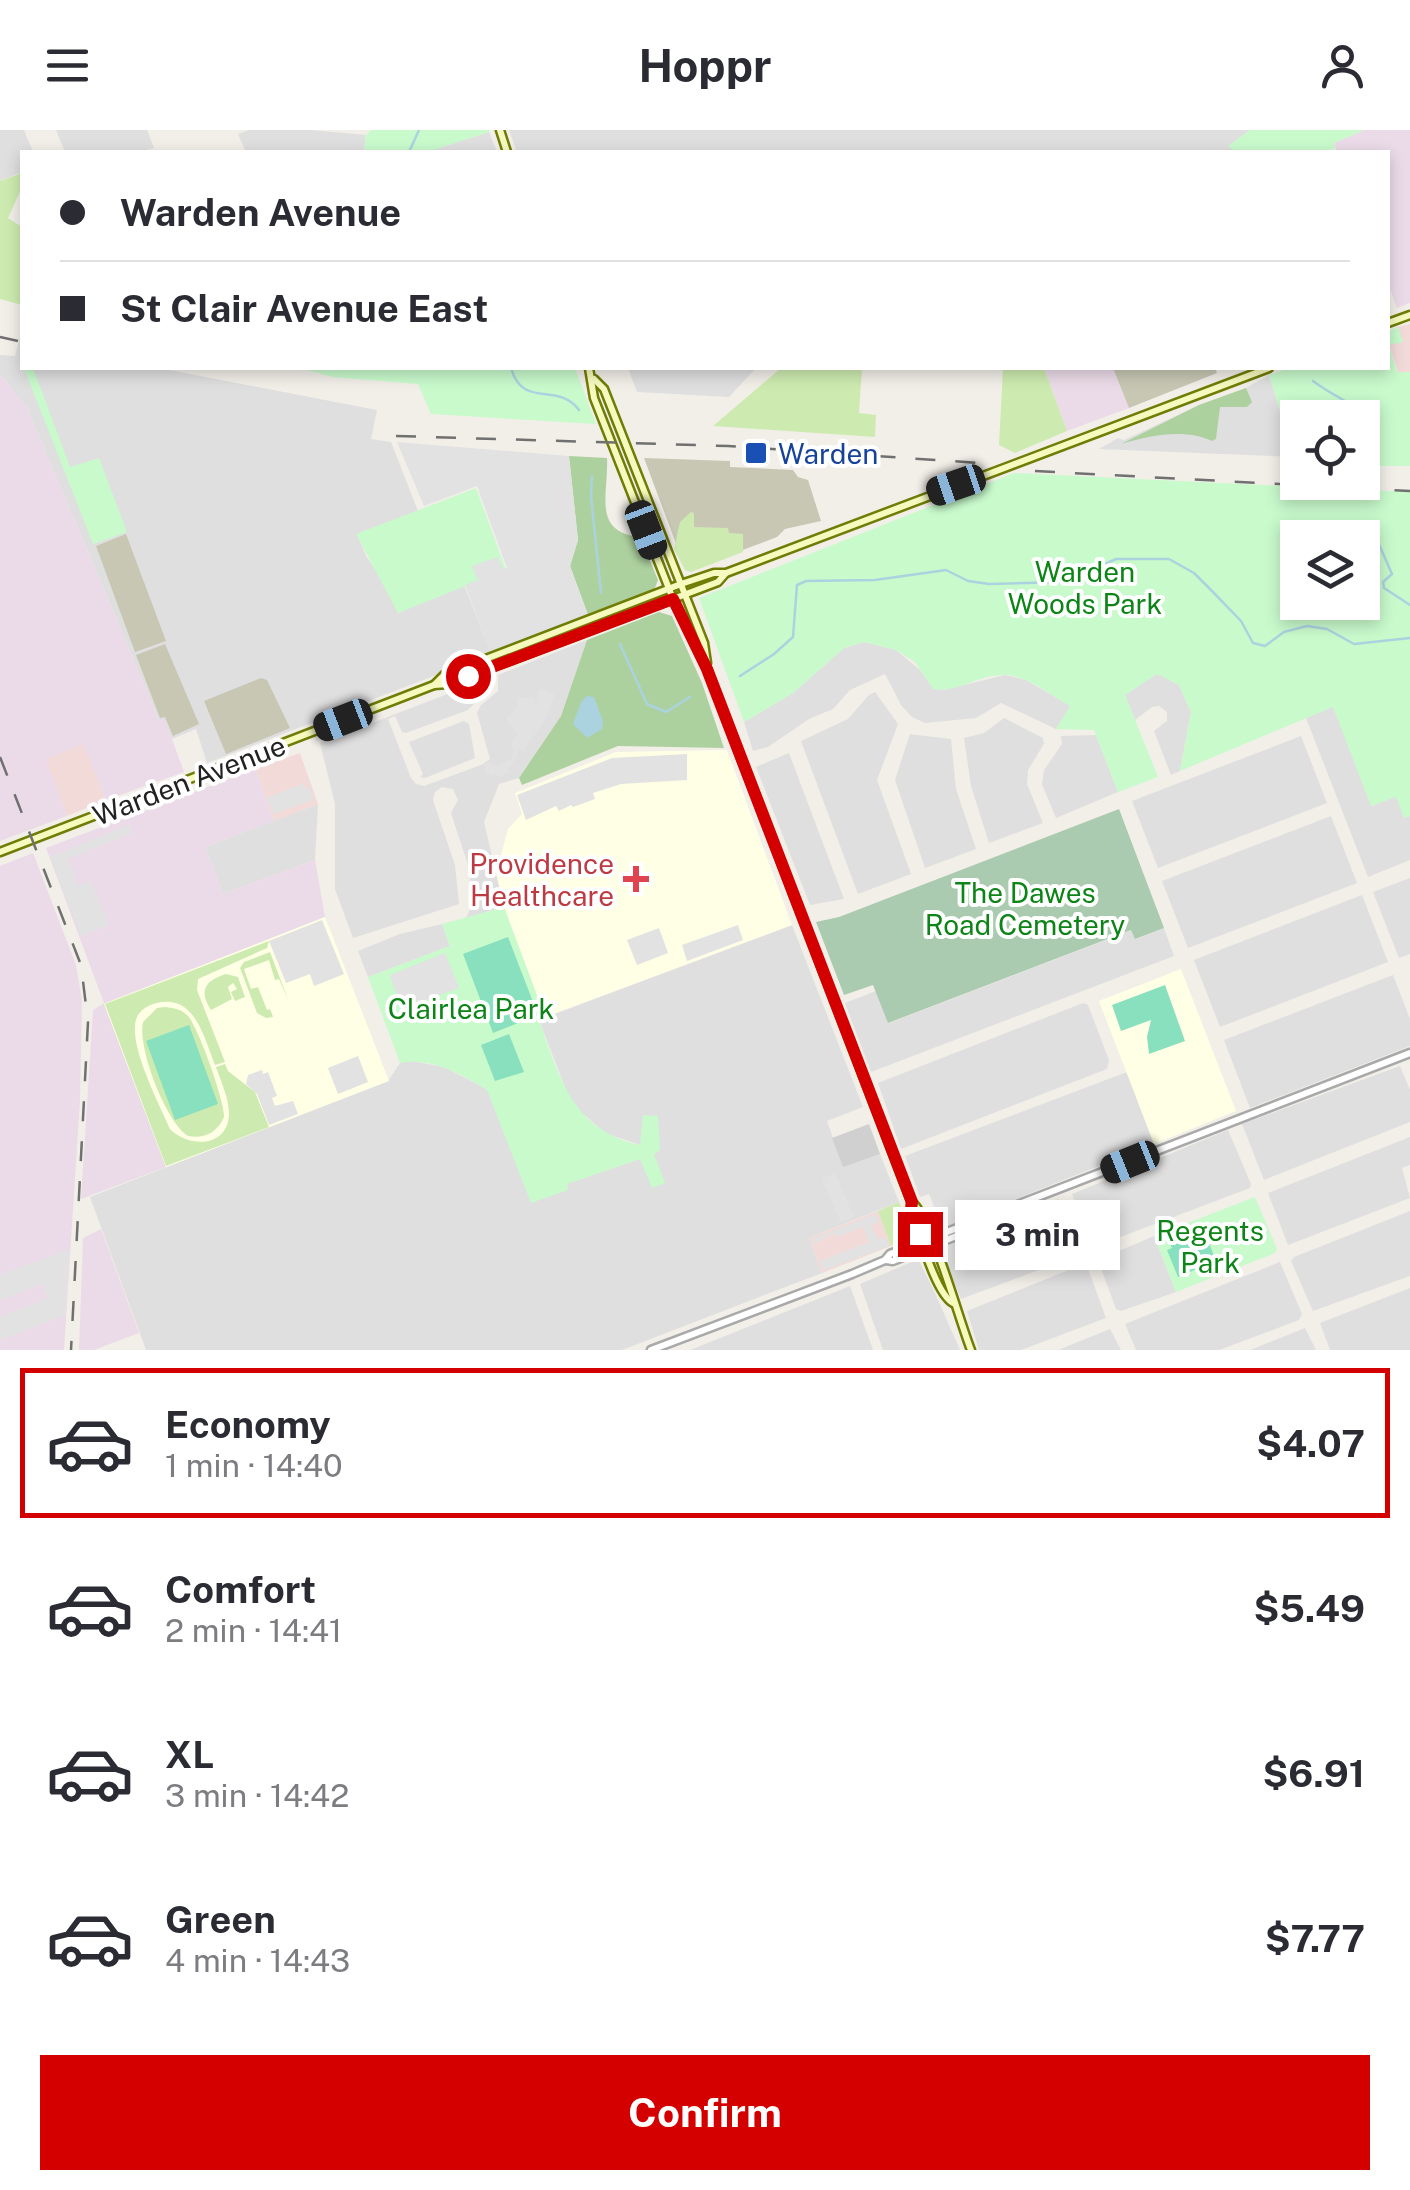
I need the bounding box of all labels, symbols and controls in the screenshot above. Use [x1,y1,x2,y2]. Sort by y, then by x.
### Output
icon: menu [40,38,95,93]
icon: person [1315,38,1370,93]
text: Hoppr [638,39,772,92]
text: Warden Avenue [120,190,401,235]
text: St Clair Avenue East [120,286,488,331]
map controls [1280,400,1380,620]
button: locate [1280,400,1380,500]
place label: Warden [778,437,878,470]
marker: Warden [743,440,769,466]
car [923,461,989,509]
car [621,497,671,563]
button: layers [1280,520,1380,620]
park label: Warden Woods Park [1008,555,1162,620]
route start [446,654,491,699]
car [310,695,376,745]
street label: Warden Avenue [88,728,290,832]
place label: Providence Healthcare [469,847,614,912]
marker: Providence Healthcare [623,866,649,892]
park label: The Dawes Road Cemetery [925,876,1125,941]
park label: Clairlea Park [388,992,554,1025]
car [1097,1137,1163,1187]
callout: 3 min [955,1199,1120,1269]
route end [898,1212,943,1257]
park label: Regents Park [1156,1214,1264,1279]
text: 3 min [995,1216,1080,1253]
icon: car [45,1398,135,1488]
text: Economy [165,1402,331,1447]
text: $4.07 [1256,1421,1365,1466]
text: 1 min · 14:40 [165,1447,343,1484]
icon: car [45,1563,135,1653]
text: Comfort [165,1567,316,1612]
text: $5.49 [1253,1586,1365,1631]
text: 2 min · 14:41 [165,1612,342,1649]
icon: car [45,1728,135,1818]
text: XL [165,1732,214,1777]
text: $6.91 [1262,1751,1365,1796]
text: 3 min · 14:42 [165,1777,349,1814]
icon: car [45,1893,135,1983]
text: Green [165,1897,276,1942]
text: $7.77 [1265,1916,1365,1961]
text: 4 min · 14:43 [165,1942,350,1979]
button: Confirm [40,2055,1370,2170]

